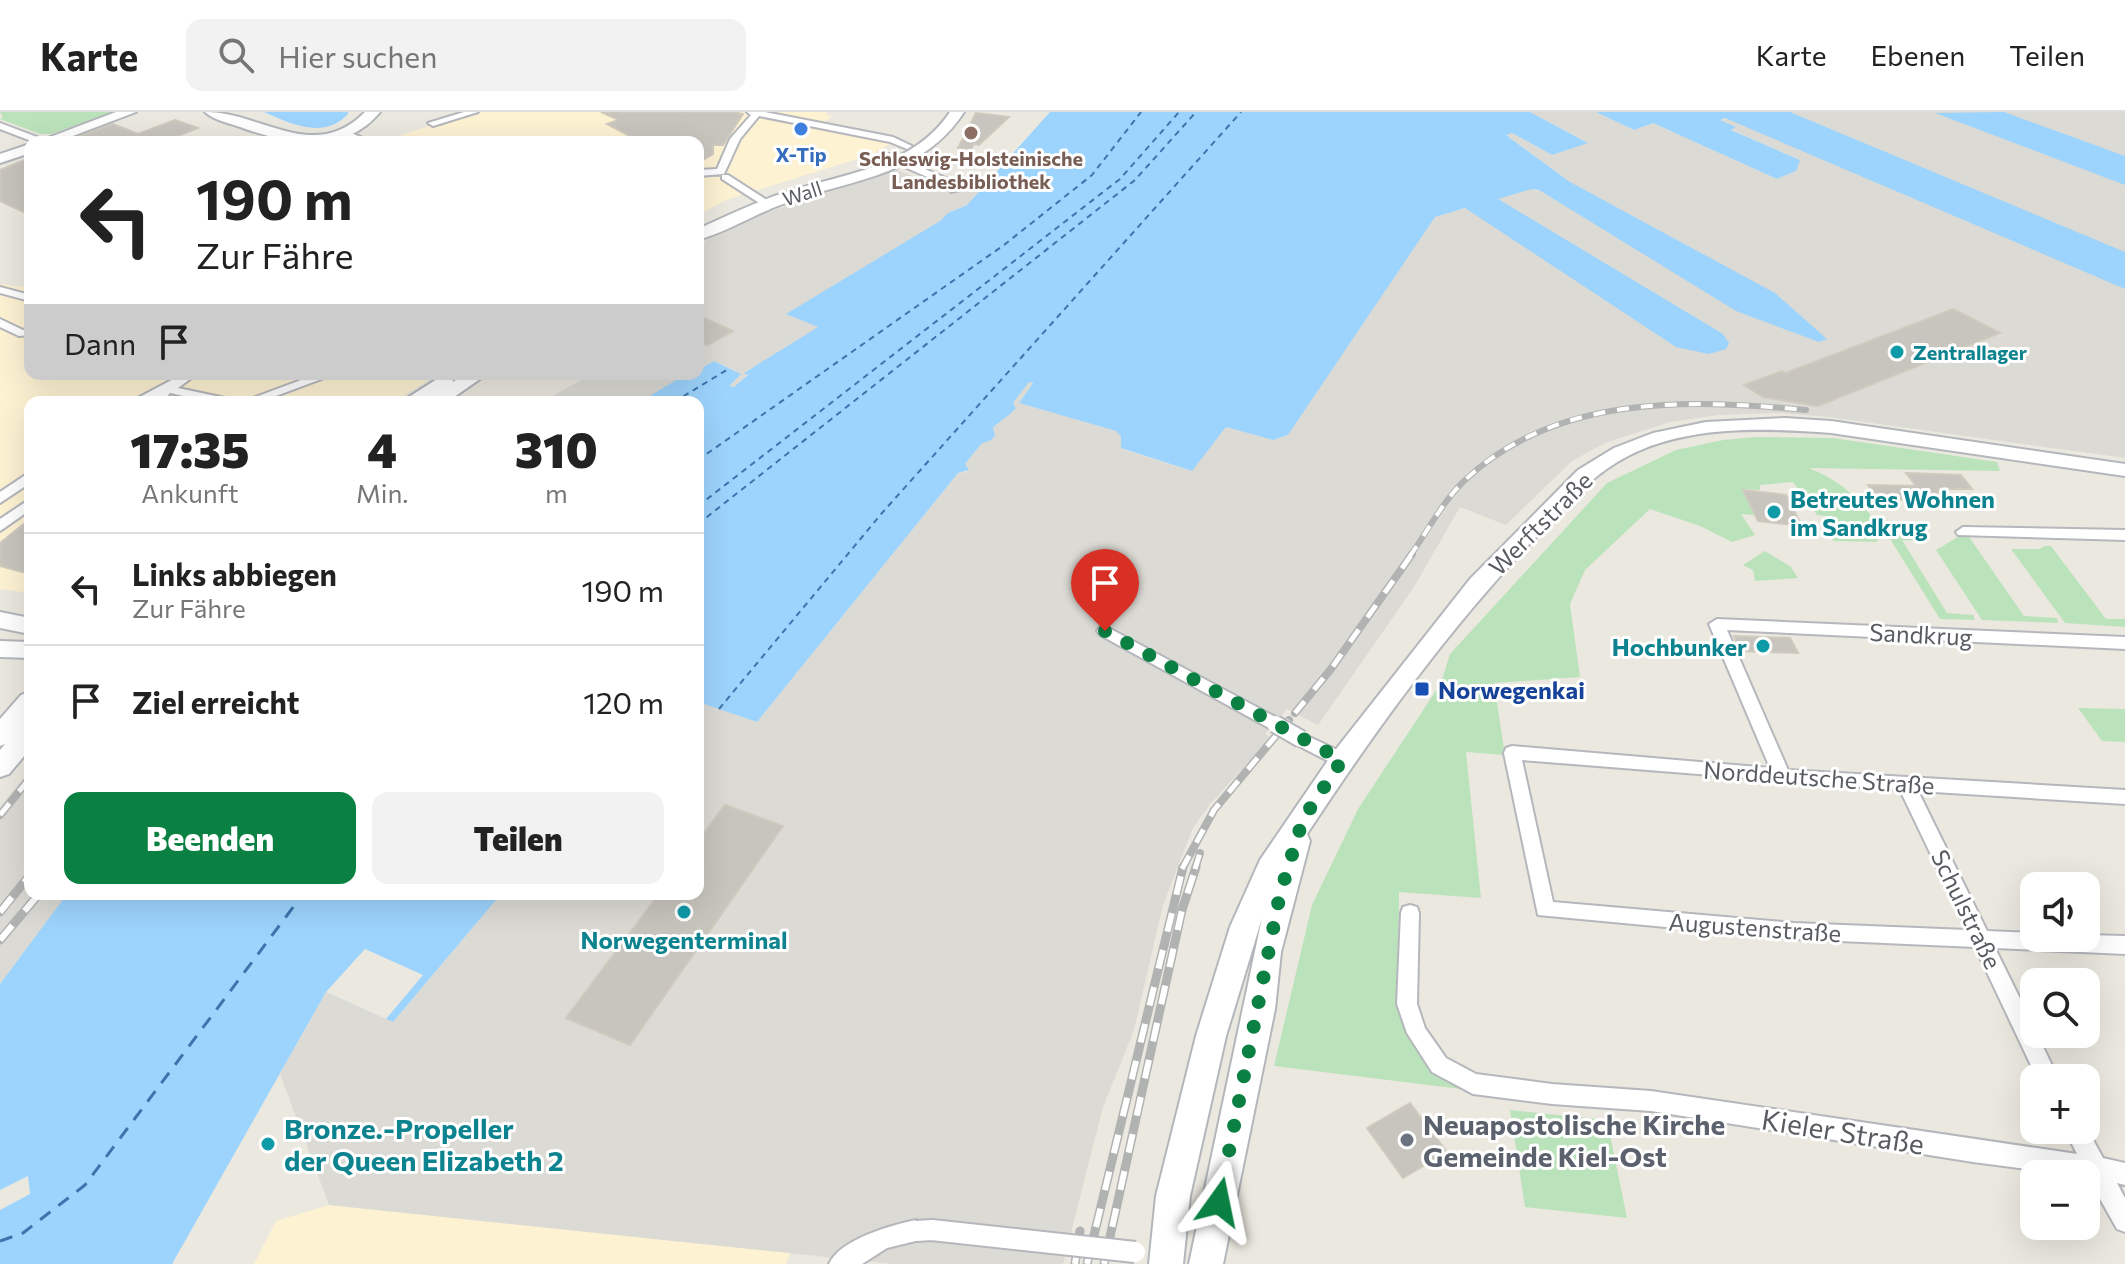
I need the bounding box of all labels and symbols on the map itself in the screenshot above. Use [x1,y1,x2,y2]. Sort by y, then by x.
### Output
marker: X-Tip [792,120,810,138]
marker: Schleswig-Holsteinische Landesbibliothek [962,124,980,142]
place label: X-Tip [775,142,827,166]
place label: Schleswig-Holsteinische Landesbibliothek [859,146,1083,193]
street label: Wall [779,175,825,211]
place label: Zentrallager [1913,340,2027,364]
marker: Zentrallager [1888,343,1906,361]
street label: Werftstraße [1482,465,1598,581]
place label: Betreutes Wohnen im Sandkrug [1790,484,1995,541]
marker: Betreutes Wohnen im Sandkrug [1765,503,1783,521]
pin [1071,549,1139,631]
street label: Sandkrug [1869,617,1973,651]
place label: Hochbunker [1612,632,1747,661]
marker: Hochbunker [1754,637,1772,655]
place label: Norwegenkai [1438,675,1585,704]
marker: Norwegenkai [1413,680,1431,698]
street label: Norddeutsche Straße [1702,754,1936,800]
street label: Schulstraße [1926,845,2008,973]
marker: Norwegenterminal [675,903,693,921]
street label: Augustenstraße [1668,907,1842,947]
place label: Norwegenterminal [580,925,788,954]
street label: Kieler Straße [1759,1101,1927,1161]
place label: Neuapostolische Kirche Gemeinde Kiel-Ost [1423,1107,1725,1173]
place label: Bronze.-Propeller der Queen Elizabeth 2 [284,1111,564,1177]
marker: Neuapostolische Kirche Gemeinde Kiel-Ost [1398,1131,1416,1149]
marker: Bronze.-Propeller der Queen Elizabeth 2 [259,1135,277,1153]
position arrow [1177,1160,1261,1244]

